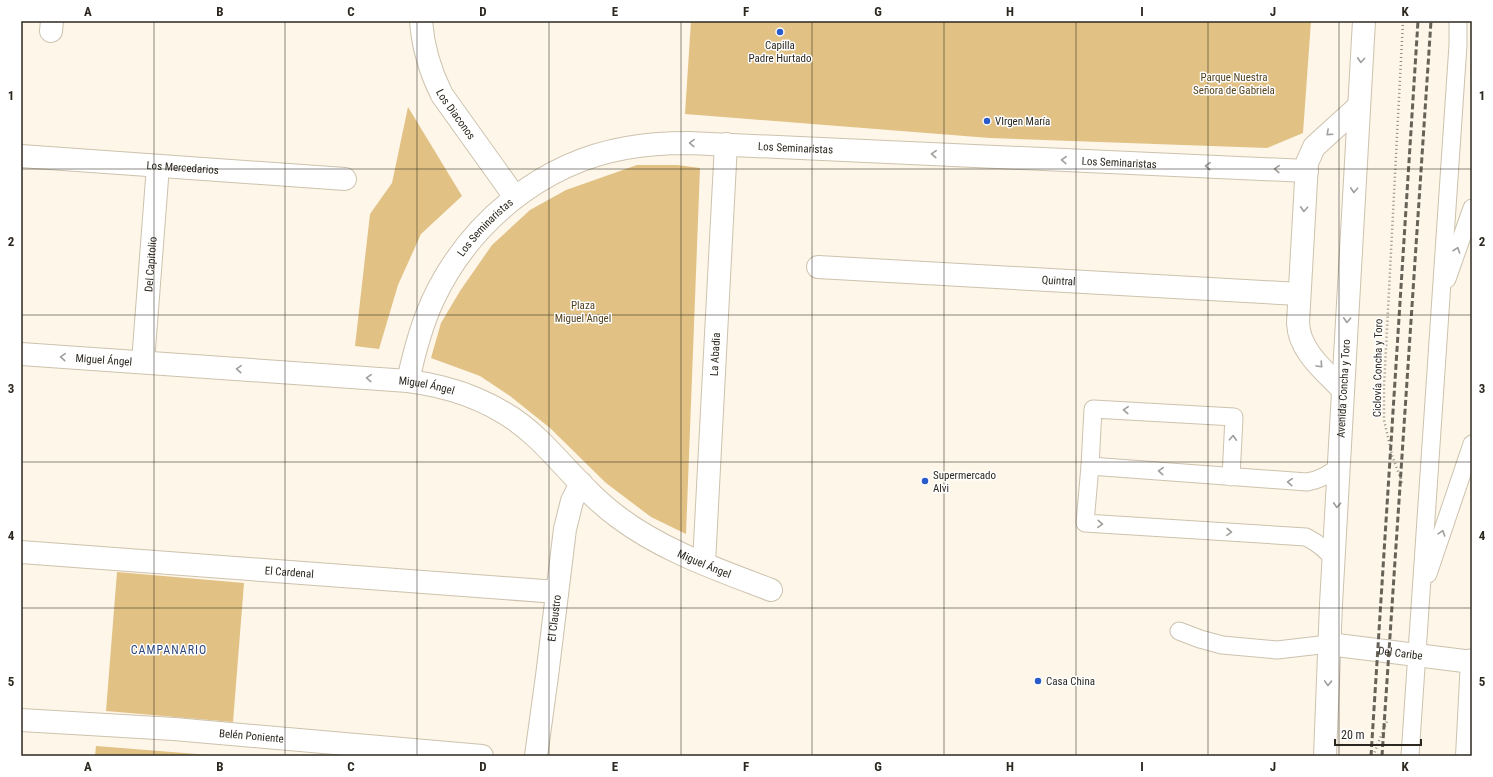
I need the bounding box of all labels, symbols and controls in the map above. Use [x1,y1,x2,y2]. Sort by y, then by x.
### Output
text: A [84,4,92,19]
text: B [216,4,224,19]
text: C [347,4,355,19]
text: D [479,4,487,19]
text: E [612,4,619,19]
text: F [743,4,749,19]
text: G [874,4,882,19]
text: H [1006,4,1014,19]
text: I [1140,4,1144,19]
text: J [1270,4,1276,19]
text: K [1401,4,1409,19]
marker: Capilla Padre Hurtado [775,27,785,37]
place label: Capilla Padre Hurtado [749,39,812,65]
one-way arrow [1357,57,1366,63]
park label: Parque Nuestra Señora de Gabriela [1193,71,1275,97]
street label: Los Diaconos [434,87,478,142]
text: 1 [8,88,14,103]
text: 1 [1479,88,1485,103]
place label: VIrgen María [995,115,1050,128]
marker: VIrgen María [982,116,992,126]
one-way arrow [1326,128,1334,135]
one-way arrow [689,139,695,147]
street label: Los Seminaristas [758,140,833,156]
one-way arrow [931,150,937,158]
street label: Los Seminaristas [1081,154,1157,171]
one-way arrow [1061,155,1067,164]
street label: Los Mercedarios [146,158,219,177]
one-way arrow [1205,162,1211,171]
one-way arrow [1274,165,1280,174]
one-way arrow [1349,187,1358,193]
street label: Los Seminaristas [454,196,515,259]
one-way arrow [1300,206,1309,213]
text: 2 [8,234,15,249]
text: 2 [1479,234,1486,249]
street label: Del Capitolio [142,236,159,292]
one-way arrow [1453,247,1461,254]
street label: Quintral [1041,273,1076,288]
park label: Plaza Miguel Angel [555,299,611,325]
one-way arrow [1342,317,1351,323]
street label: Ciclovía Concha y Toro [1371,318,1385,417]
street label: La Abadia [707,332,723,376]
street label: Avenida Concha y Toro [1334,338,1353,438]
street label: Miguel Ángel [75,351,132,368]
one-way arrow [60,352,66,361]
one-way arrow [1315,361,1322,368]
one-way arrow [236,365,242,374]
one-way arrow [366,374,372,383]
street label: Miguel Ángel [398,374,456,397]
text: 3 [8,381,14,396]
text: 3 [1479,381,1485,396]
one-way arrow [1123,406,1129,415]
one-way arrow [1229,435,1237,441]
one-way arrow [1158,467,1164,476]
place label: Supermercado Alvi [933,469,996,495]
marker: Supermercado Alvi [920,476,930,486]
one-way arrow [1287,477,1293,486]
one-way arrow [1332,502,1341,508]
one-way arrow [1097,520,1103,529]
text: 4 [8,528,15,543]
one-way arrow [1227,528,1233,536]
text: 4 [1479,528,1486,543]
one-way arrow [1437,530,1445,537]
street label: Miguel Ángel [676,547,733,581]
street label: El Cardenal [264,564,314,580]
street label: El Claustro [545,594,563,642]
district label: CAMPANARIO [131,643,207,657]
street label: Del Caribe [1378,644,1423,662]
text: 5 [8,674,15,689]
text: 5 [1479,674,1486,689]
place label: Casa China [1046,675,1095,688]
marker: Casa China [1033,676,1043,686]
one-way arrow [1323,680,1332,686]
scale bar [1335,721,1421,747]
street label: Belén Poniente [218,726,284,745]
text: 20 m [1341,728,1365,742]
text: A [84,759,92,774]
text: B [216,759,224,774]
text: C [347,759,355,774]
text: D [479,759,487,774]
text: E [612,759,619,774]
text: F [743,759,749,774]
text: G [874,759,882,774]
text: H [1006,759,1014,774]
text: I [1140,759,1144,774]
text: J [1270,759,1276,774]
text: K [1401,759,1409,774]

